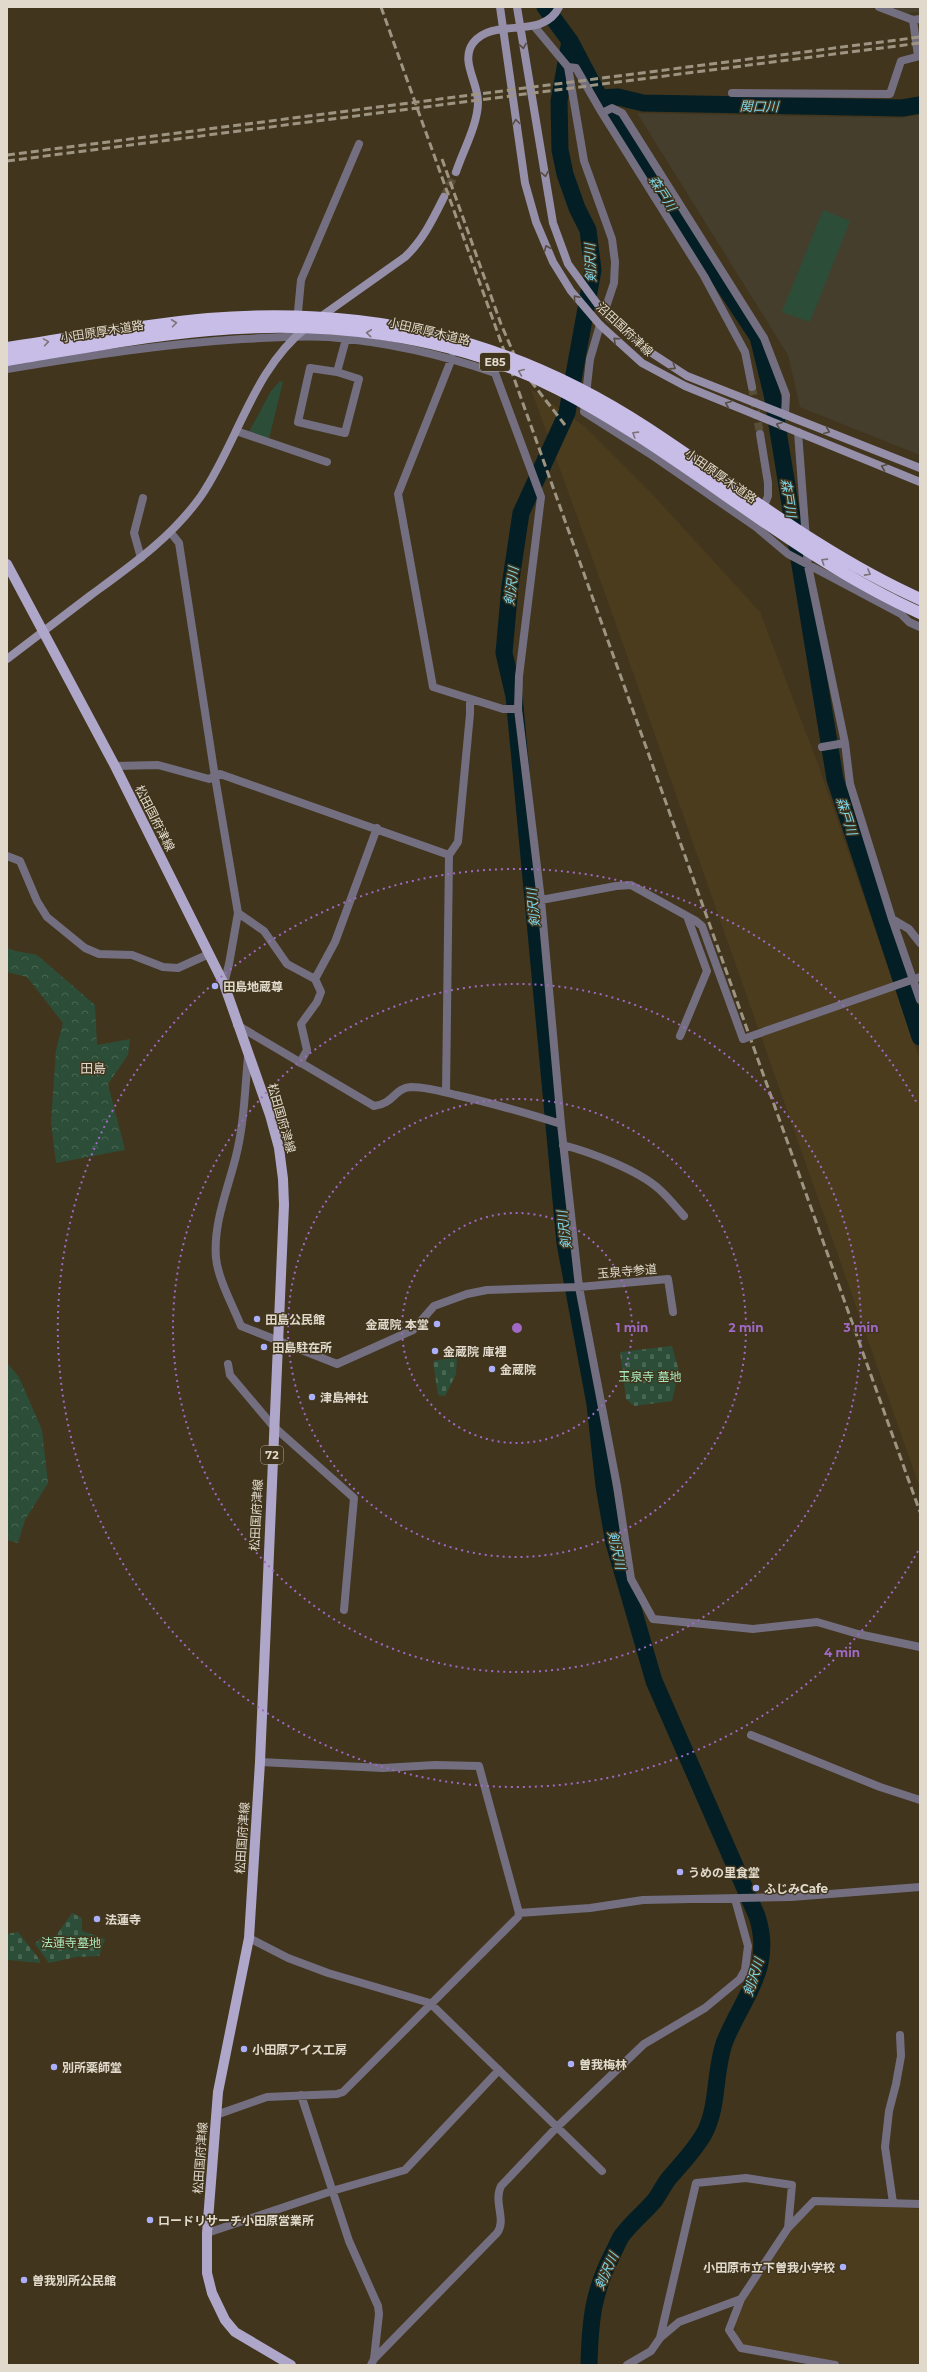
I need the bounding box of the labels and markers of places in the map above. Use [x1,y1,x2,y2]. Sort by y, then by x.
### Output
place label: 田島地蔵尊 [223,979,283,994]
marker: 田島地蔵尊 [210,981,220,991]
place label: 田島公民館 [265,1312,325,1327]
marker: 田島公民館 [252,1314,262,1324]
place label: 金蔵院 本堂 [366,1317,429,1332]
marker: 金蔵院 本堂 [432,1319,442,1329]
centre of rings [510,1321,524,1335]
place label: 田島駐在所 [272,1340,332,1355]
marker: 田島駐在所 [259,1342,269,1352]
place label: 金蔵院 庫裡 [443,1344,506,1359]
marker: 金蔵院 庫裡 [430,1346,440,1356]
place label: 金蔵院 [500,1362,536,1377]
marker: 金蔵院 [487,1364,497,1374]
place label: 津島神社 [320,1390,368,1405]
marker: 津島神社 [307,1392,317,1402]
place label: うめの里食堂 [688,1865,760,1880]
marker: うめの里食堂 [675,1867,685,1877]
place label: ふじみCafe [764,1881,829,1896]
marker: ふじみCafe [751,1883,761,1893]
place label: 法蓮寺 [105,1912,141,1927]
marker: 法蓮寺 [92,1914,102,1924]
place label: 小田原アイス工房 [252,2042,347,2057]
marker: 小田原アイス工房 [239,2044,249,2054]
place label: 曽我梅林 [579,2057,627,2072]
marker: 曽我梅林 [566,2059,576,2069]
place label: 別所薬師堂 [62,2060,122,2075]
marker: 別所薬師堂 [49,2062,59,2072]
place label: ロードリサーチ小田原営業所 [158,2213,314,2228]
marker: ロードリサーチ小田原営業所 [145,2215,155,2225]
place label: 小田原市立下曽我小学校 [703,2260,835,2275]
marker: 小田原市立下曽我小学校 [838,2262,848,2272]
place label: 曽我別所公民館 [32,2273,116,2288]
marker: 曽我別所公民館 [19,2275,29,2285]

